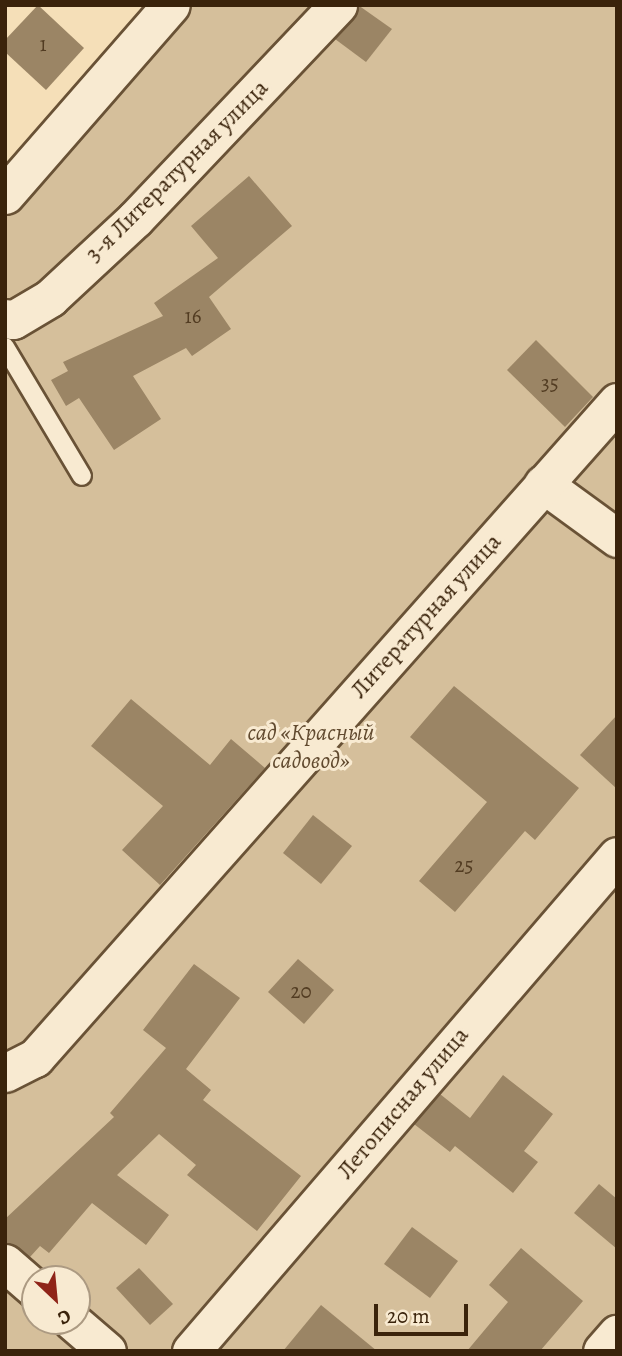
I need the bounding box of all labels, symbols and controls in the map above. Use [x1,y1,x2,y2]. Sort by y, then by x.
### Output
house number: 1 [39,31,47,57]
street label: 3-я Литературная улица [80,74,274,268]
house number: 16 [185,303,201,329]
house number: 35 [541,370,559,396]
street label: Литературная улица [345,528,507,704]
park label: сад «Красный садовод» [248,719,374,775]
house number: 25 [454,852,474,878]
house number: 20 [290,978,312,1004]
street label: Летописная улица [331,1021,475,1185]
north arrow [21,1265,91,1335]
scale bar [377,1290,472,1334]
text: 20 m [387,1302,430,1330]
text: С [53,1303,75,1331]

